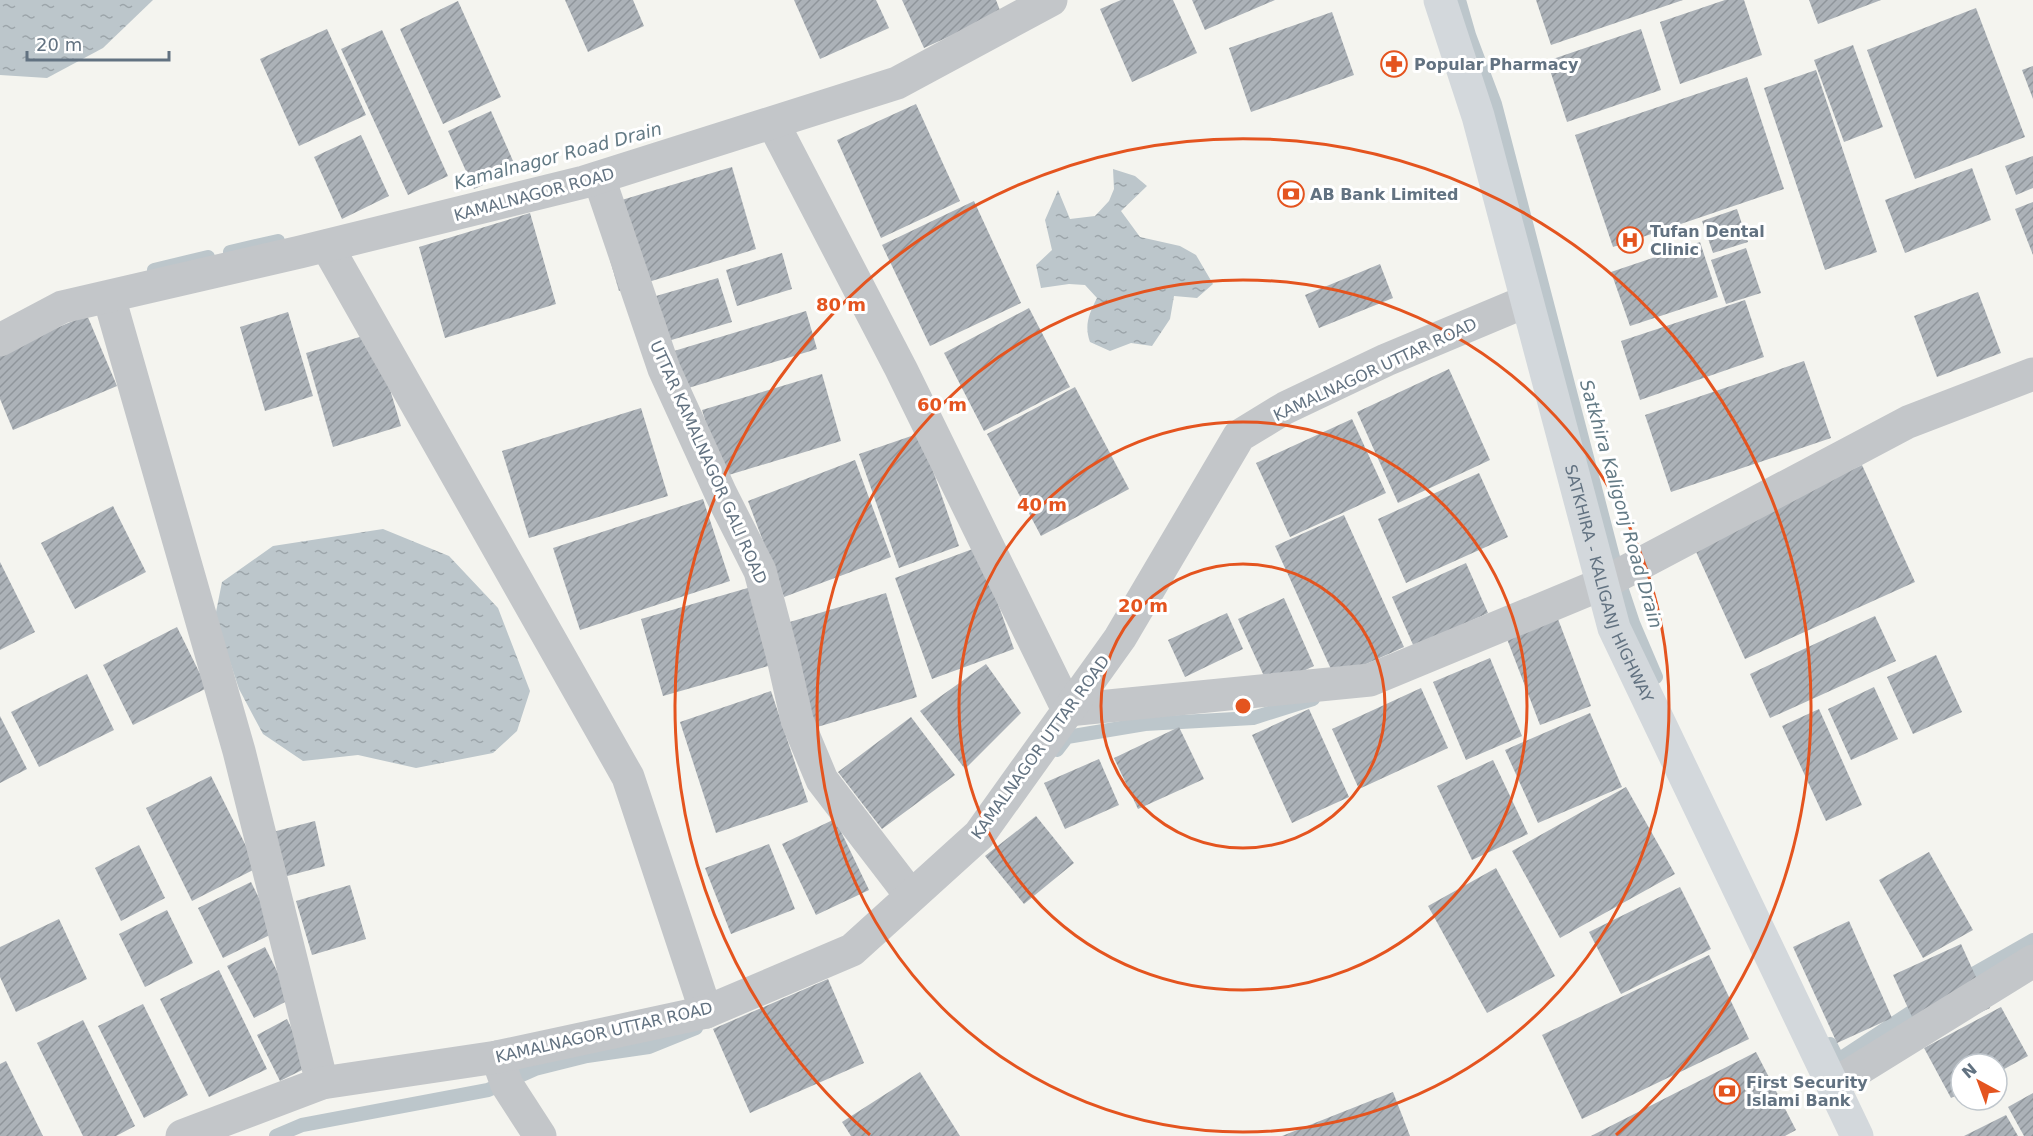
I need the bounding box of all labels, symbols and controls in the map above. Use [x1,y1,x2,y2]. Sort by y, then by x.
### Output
scale bar [27,24,170,62]
text: 20 m [36,34,82,55]
pharmacy icon: Popular Pharmacy [1379,49,1409,79]
place label: Popular Pharmacy [1414,55,1579,74]
water label: Kamalnagor Road Drain [452,118,664,193]
street label: KAMALNAGOR ROAD [452,164,616,225]
bank icon: AB Bank Limited [1276,179,1306,209]
place label: AB Bank Limited [1310,185,1459,204]
place label: Tufan Dental Clinic [1650,222,1765,259]
hospital icon: Tufan Dental Clinic [1615,225,1645,255]
text: 80 m [816,294,866,315]
street label: KAMALNAGOR UTTAR ROAD [1270,314,1480,425]
street label: UTTAR KAMALNAGOR GALI ROAD [646,338,771,587]
water label: Satkhira Kaligonj Road Drain [1576,377,1667,631]
text: 60 m [917,394,967,415]
street label: SATKHIRA - KALIGANJ HIGHWAY [1561,462,1657,706]
text: 40 m [1017,494,1067,515]
text: 20 m [1118,595,1168,616]
street label: KAMALNAGOR UTTAR ROAD [967,652,1113,843]
centre of rings [1233,696,1253,716]
street label: KAMALNAGOR UTTAR ROAD [494,998,715,1067]
north arrow [1949,1052,2009,1112]
text: N [1958,1059,1981,1083]
place label: First Security Islami Bank [1746,1073,1868,1110]
bank icon: First Security Islami Bank [1712,1076,1742,1106]

